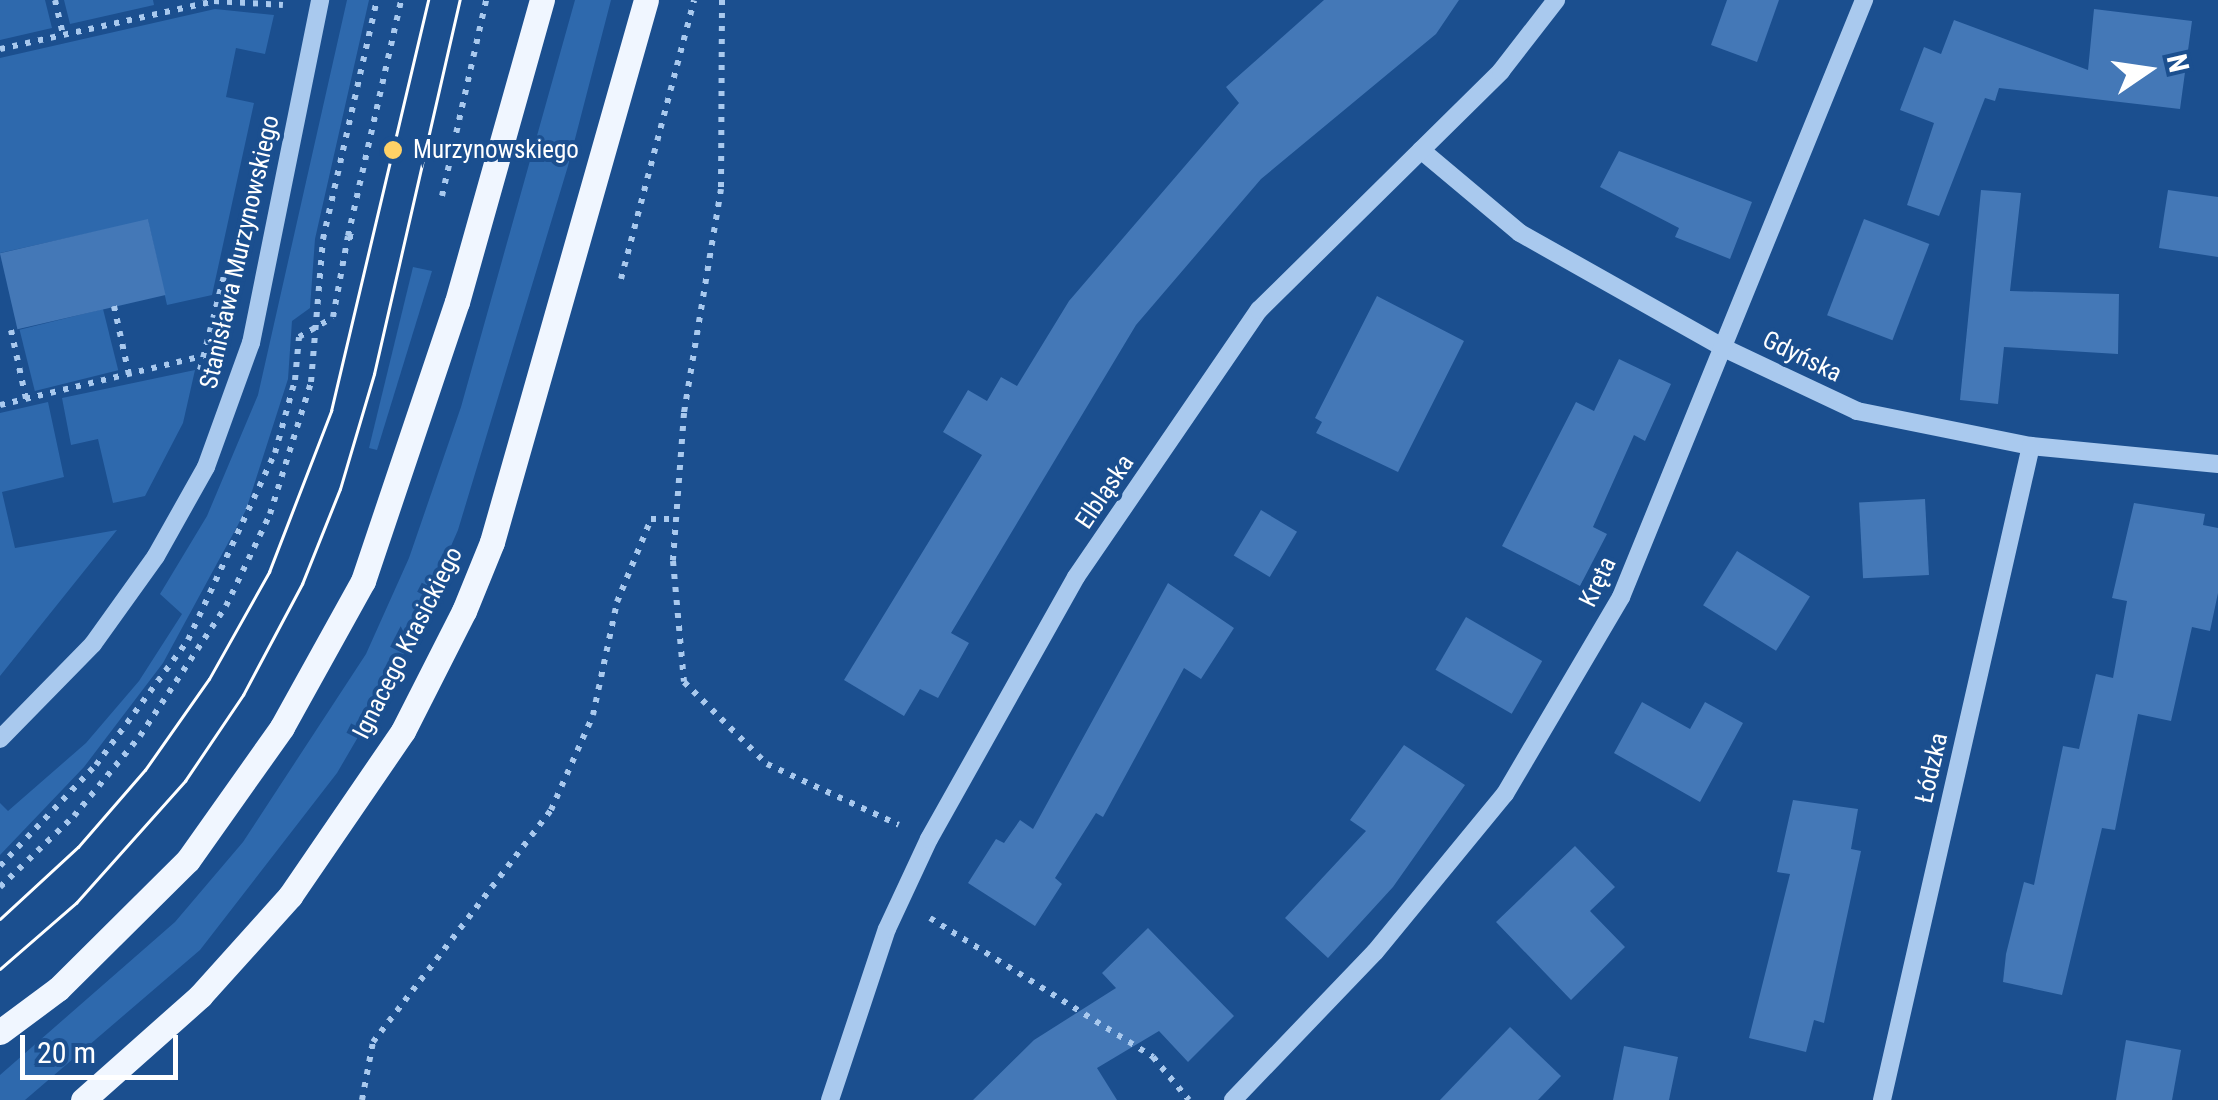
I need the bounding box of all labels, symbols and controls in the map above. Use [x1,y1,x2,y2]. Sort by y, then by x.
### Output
north arrow [2098,20,2198,120]
text: N [2160,51,2196,75]
street label: Stanisława Murzynowskiego [194,112,286,392]
place label: Murzynowskiego [413,135,579,165]
marker: Murzynowskiego [382,139,404,161]
street label: Gdyńska [1758,325,1846,389]
street label: Elbląska [1069,449,1141,535]
street label: Ignacego Krasickiego [347,542,469,744]
street label: Kręta [1573,552,1623,612]
street label: Łódzka [1909,730,1955,806]
scale bar [25,1015,182,1077]
text: 20 m [37,1035,96,1070]

